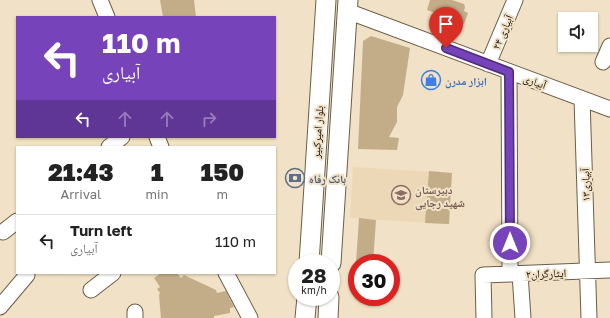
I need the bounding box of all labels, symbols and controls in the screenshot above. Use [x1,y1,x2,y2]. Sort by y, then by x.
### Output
pin [429,7.0,463,48]
map controls [558,12,598,52]
button: sound [558,12,598,52]
icon: arrive [435,13,457,35]
street label: آبیاری ۲۴ [489,13,516,52]
text: 110 m [102,26,181,59]
icon: left [36,32,88,84]
text: آبیاری [102,61,140,83]
shop icon: ابزار مدرن [420,69,442,91]
street label: آبیاری [521,71,548,92]
place label: ابزار مدرن [445,74,487,89]
street label: بلوار امیرکبیر [309,105,326,160]
icon: left [72,108,94,130]
icon: ahead [114,108,136,130]
icon: ahead [156,108,178,130]
icon: right [198,108,220,130]
text: 21:43 [48,157,114,186]
text: 1 [151,157,163,186]
text: 150 [200,157,244,186]
bank icon: بانک رفاه [284,167,306,189]
street label: آبیاری۱۳ [578,168,593,202]
place label: بانک رفاه [309,172,346,186]
place label: دبیرستان شهید رجایی [415,183,465,211]
school or university icon: دبیرستان شهید رجایی [390,184,412,206]
text: Arrival [60,186,101,202]
text: min [146,186,169,202]
text: m [217,186,228,202]
text: Turn left [70,221,132,239]
position arrow [489,222,531,264]
icon: left [36,230,58,252]
text: 110 m [215,232,256,250]
text: آبیاری [70,240,98,256]
speed limit sign: 30 [348,254,400,306]
text: 28 [301,263,326,287]
street label: ایثارگران۲ [526,266,566,281]
text: km/h [301,284,327,296]

